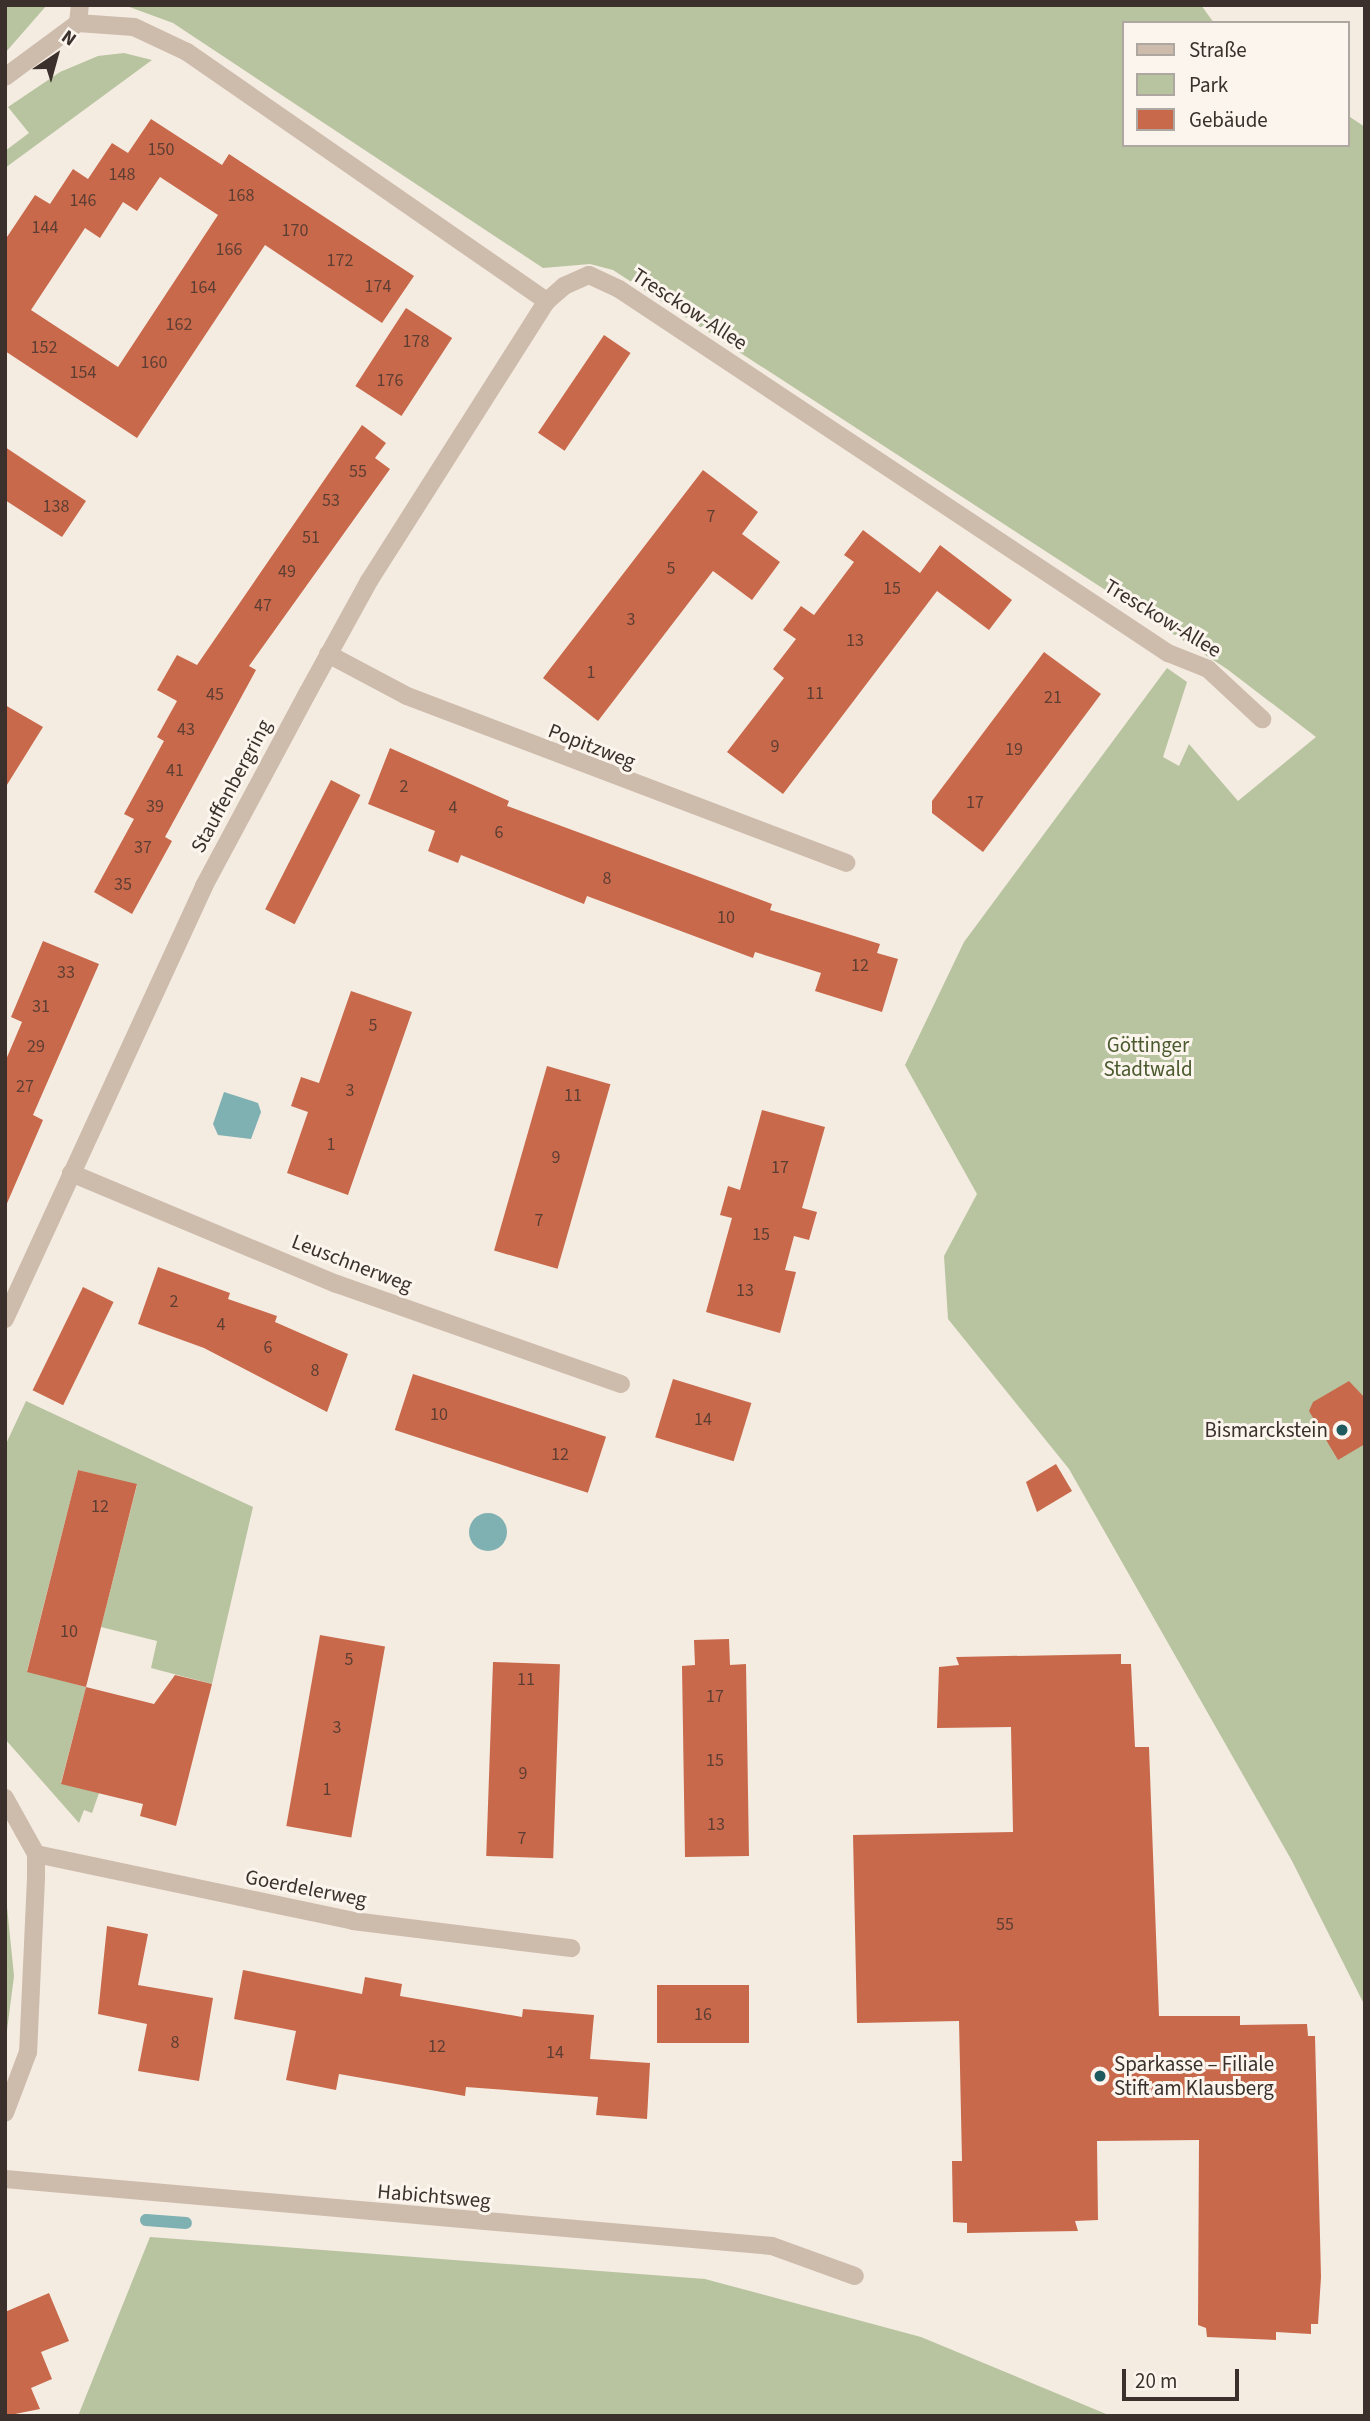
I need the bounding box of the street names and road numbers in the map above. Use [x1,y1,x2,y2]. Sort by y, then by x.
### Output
street label: Tresckow-Allee [628,262,752,356]
street label: Tresckow-Allee [1100,573,1226,663]
street label: Stauffenbergring [185,715,277,857]
street label: Popitzweg [545,718,639,774]
street label: Leuschnerweg [288,1228,416,1298]
street label: Goerdelerweg [243,1864,369,1912]
street label: Habichtsweg [376,2178,492,2214]

